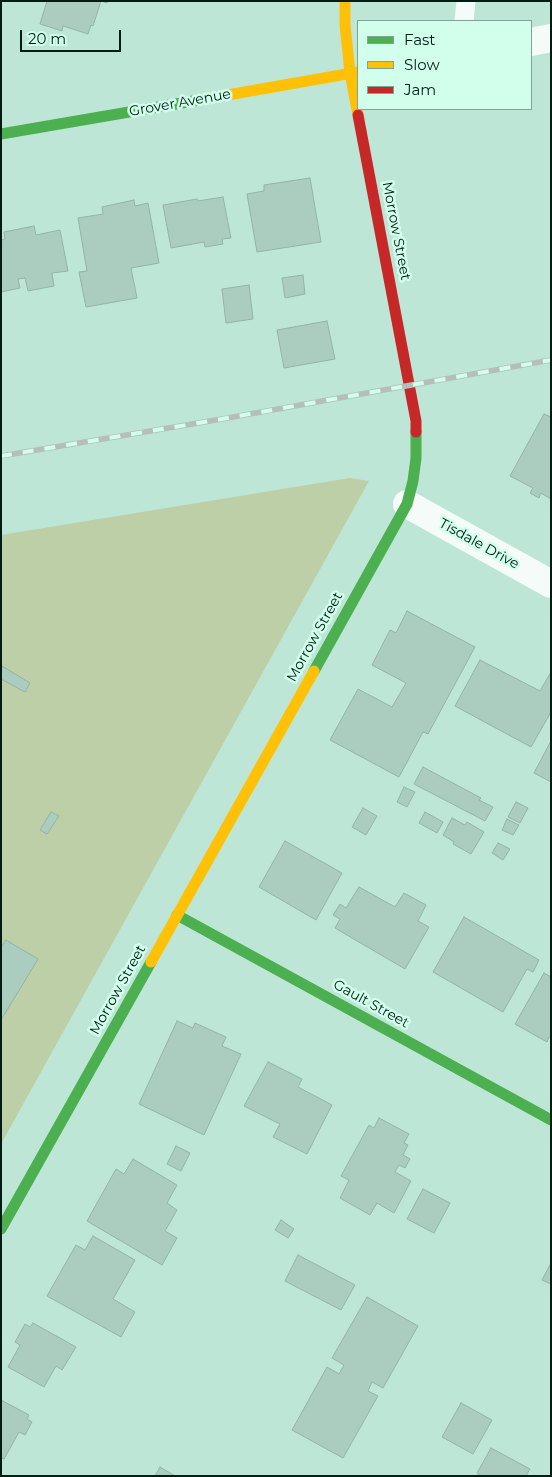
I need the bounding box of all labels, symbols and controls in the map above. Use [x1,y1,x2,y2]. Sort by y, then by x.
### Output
scale bar [22,20,124,52]
legend [357,20,532,110]
text: 20 m [28,29,66,48]
text: Fast [404,30,435,49]
text: Slow [404,55,440,74]
text: Jam [404,80,436,99]
street label: Grover Avenue [128,86,232,120]
street label: Morrow Street [378,180,414,282]
street label: Tisdale Drive [436,515,522,573]
street label: Morrow Street [283,589,347,685]
street label: Morrow Street [86,942,150,1038]
street label: Gault Street [330,976,412,1032]

